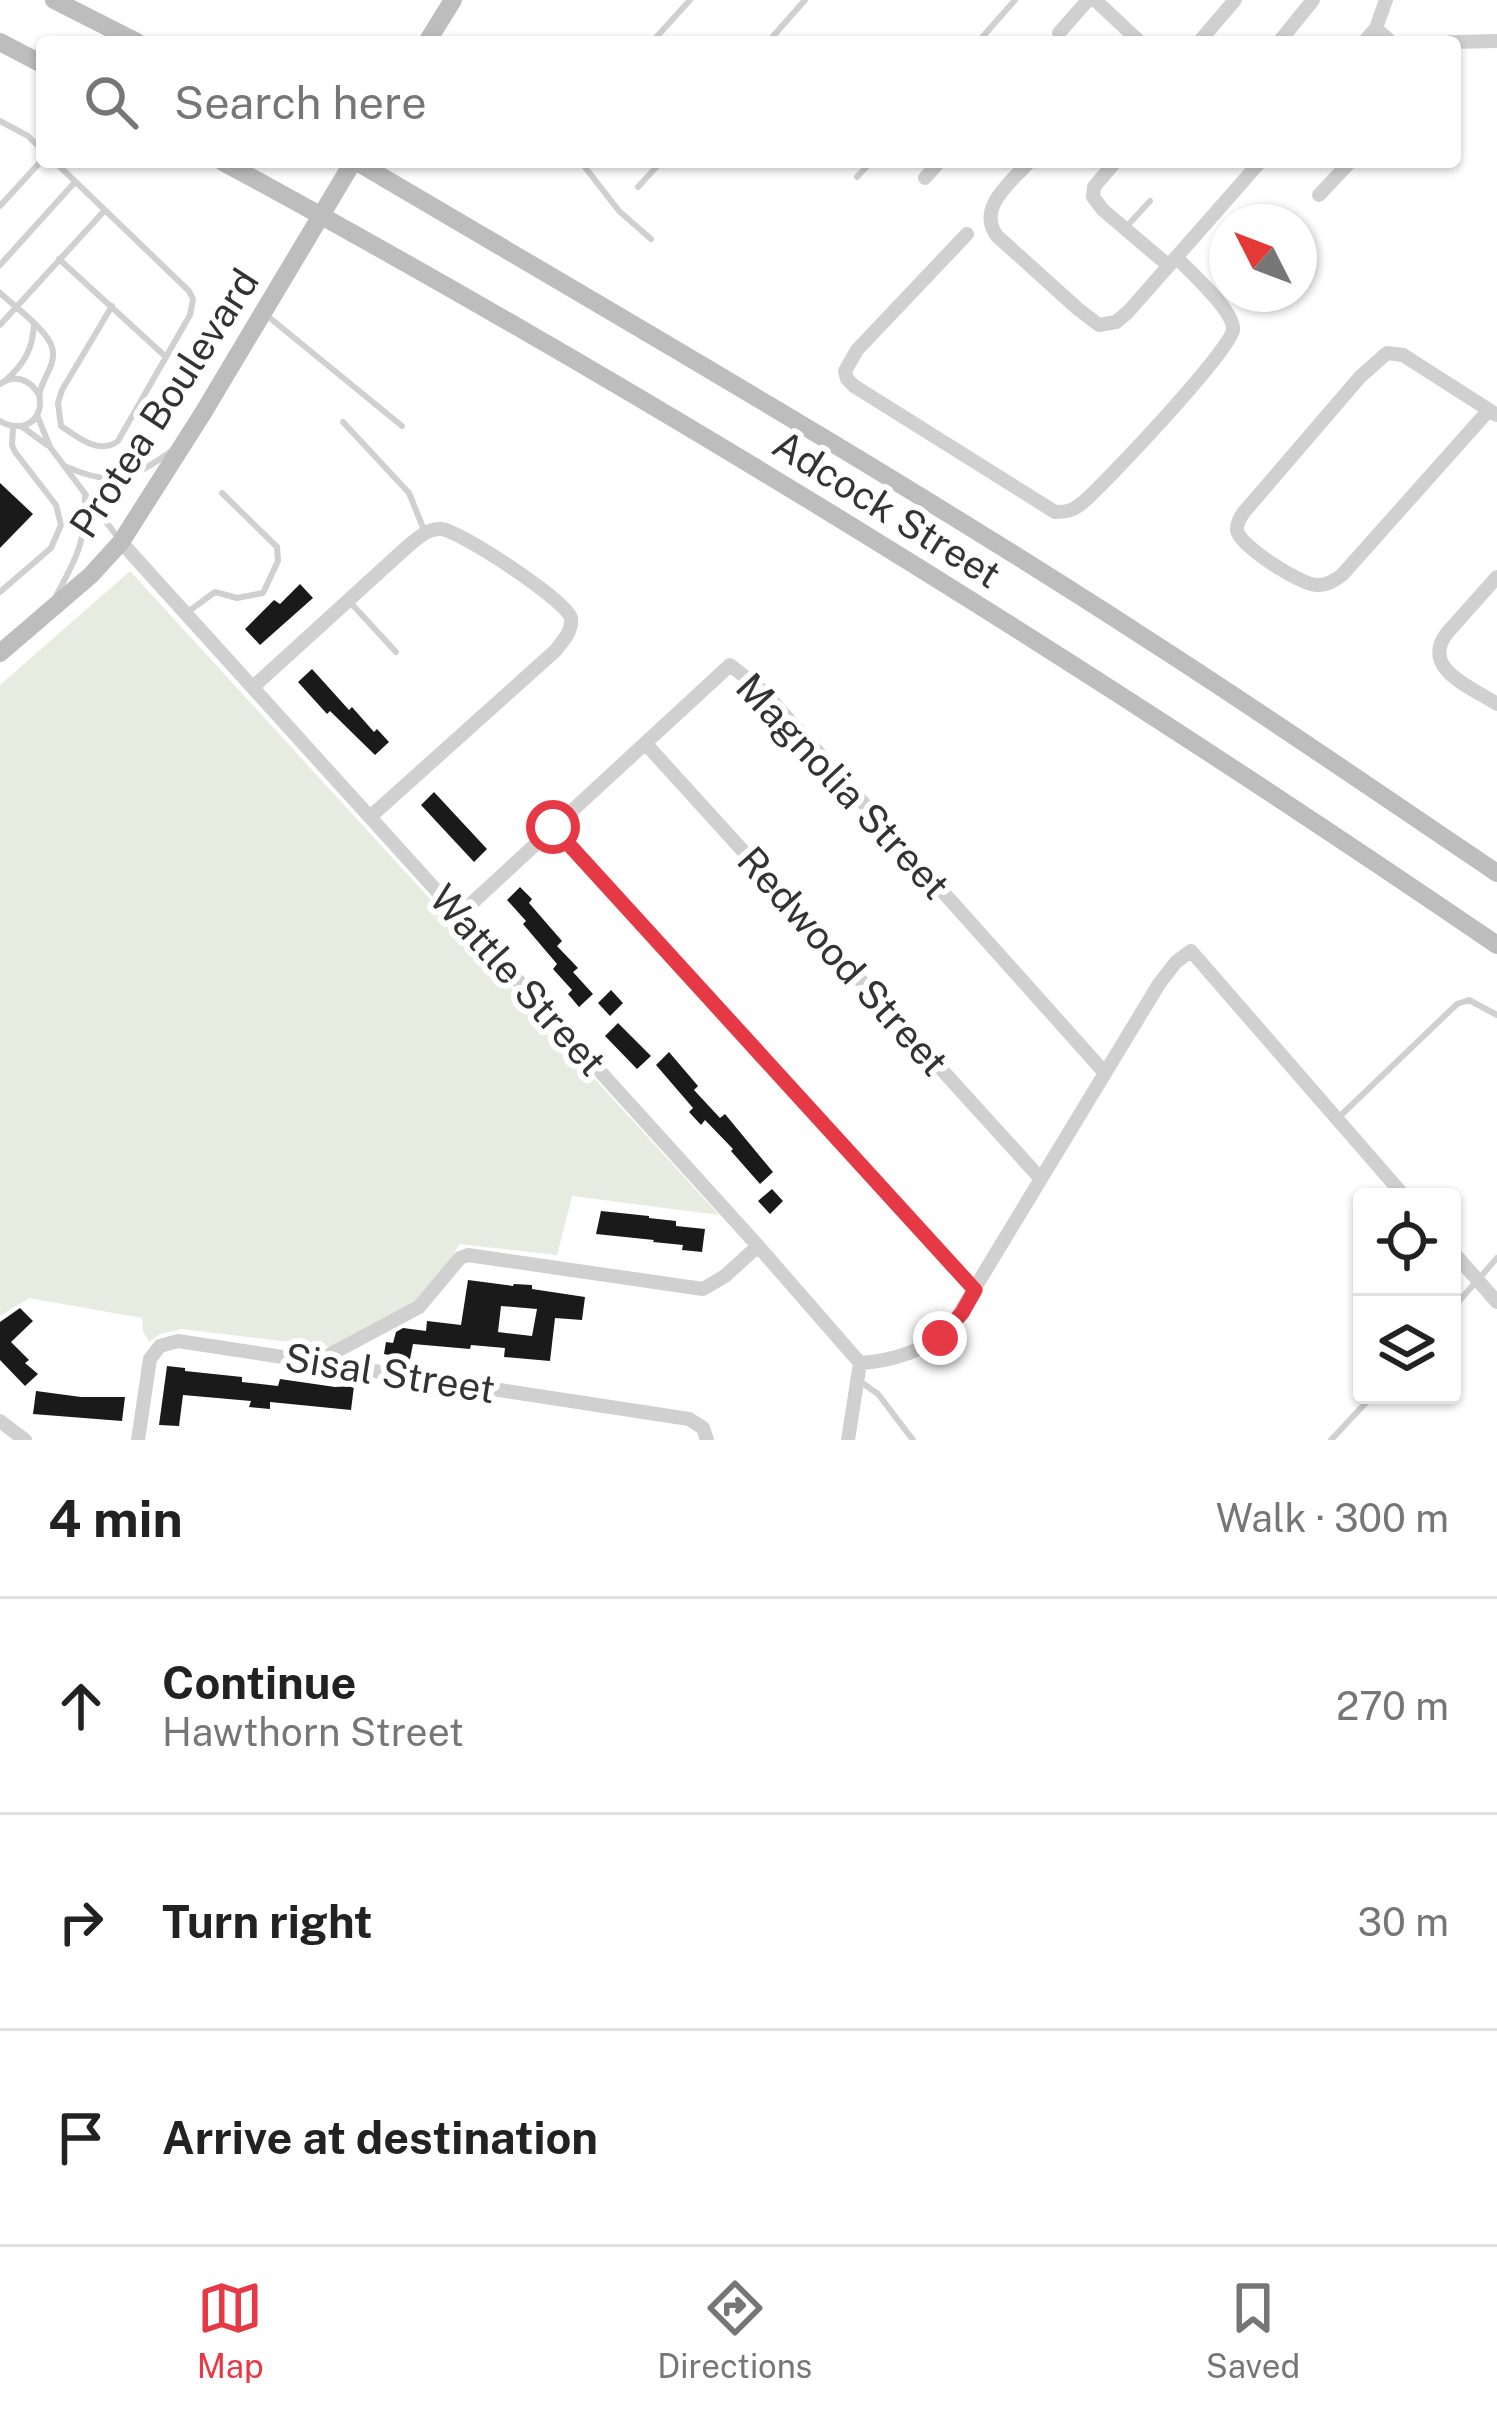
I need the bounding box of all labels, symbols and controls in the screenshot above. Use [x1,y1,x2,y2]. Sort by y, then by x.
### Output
search box [36,36,1461,168]
icon: search [78,69,144,135]
text: Search here [174,76,427,129]
north arrow [1209,204,1317,312]
street label: Protea Boulevard [60,260,268,546]
street label: Adcock Street [765,421,1009,597]
street label: Magnolia Street [727,664,959,908]
route start [526,800,580,854]
street label: Redwood Street [728,837,958,1085]
street label: Wattle Street [420,875,616,1085]
map controls [1353,1188,1461,1404]
button: locate [1353,1188,1461,1296]
button: layers [1353,1296,1461,1404]
route end [913,1311,967,1365]
street label: Sisal Street [282,1334,498,1412]
text: 4 min [48,1489,183,1548]
text: Walk · 300 m [1216,1495,1449,1541]
text: Continue [162,1656,356,1709]
icon: ahead [48,1673,114,1739]
text: 270 m [1336,1683,1449,1729]
text: Hawthorn Street [162,1709,464,1755]
icon: right [48,1889,114,1955]
text: Turn right [162,1895,373,1948]
text: 30 m [1358,1899,1449,1945]
icon: arrive [48,2105,114,2171]
text: Arrive at destination [162,2111,598,2164]
tab: Map [197,2275,264,2385]
tab: Directions [657,2275,812,2385]
tab: Saved [1206,2275,1300,2385]

